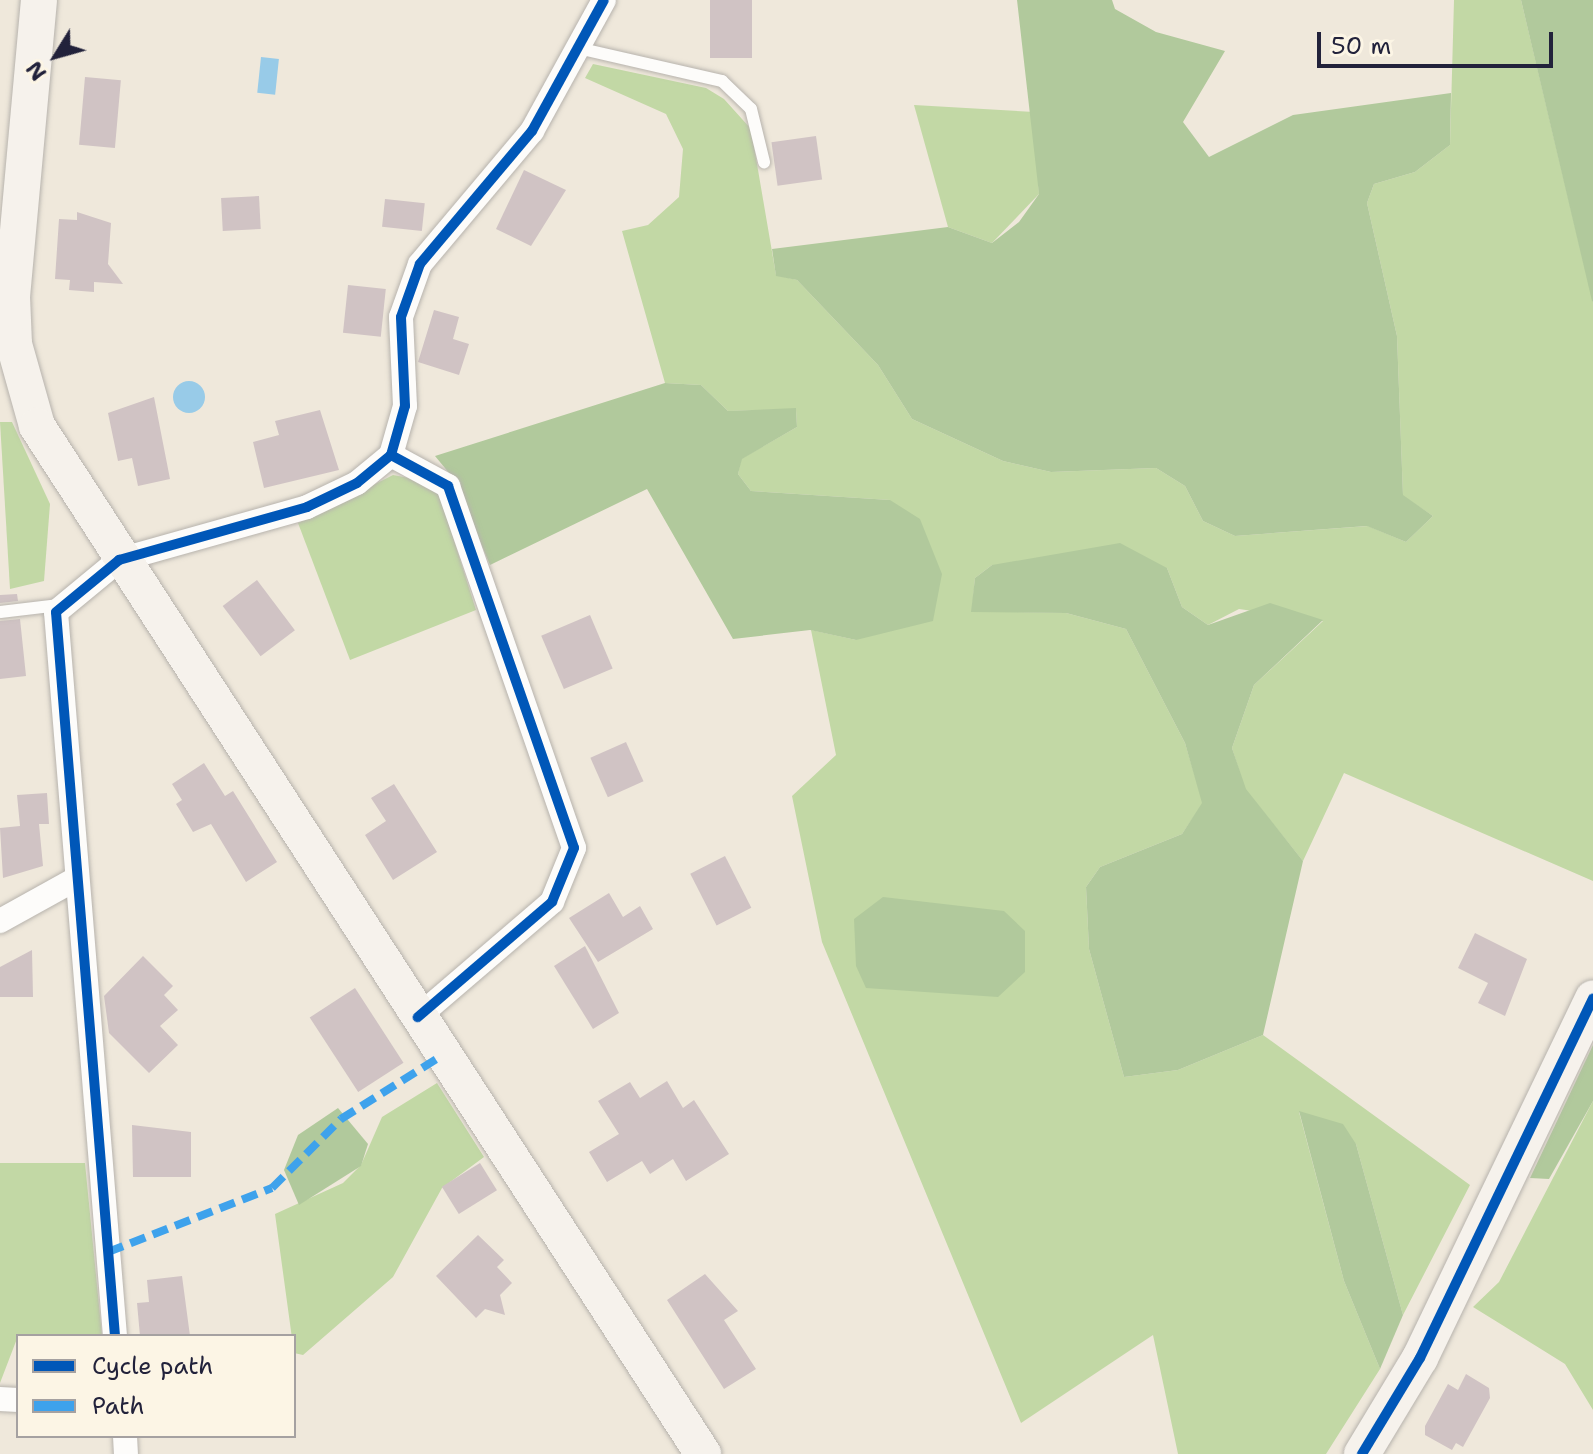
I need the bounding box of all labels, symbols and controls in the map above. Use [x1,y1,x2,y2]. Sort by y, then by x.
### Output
north arrow [16,16,96,96]
scale bar [1321,16,1557,66]
text: 50 m [1331,30,1391,62]
text: N [20,55,53,86]
legend [16,1334,296,1438]
text: Cycle path [92,1350,213,1382]
text: Path [92,1390,144,1422]

